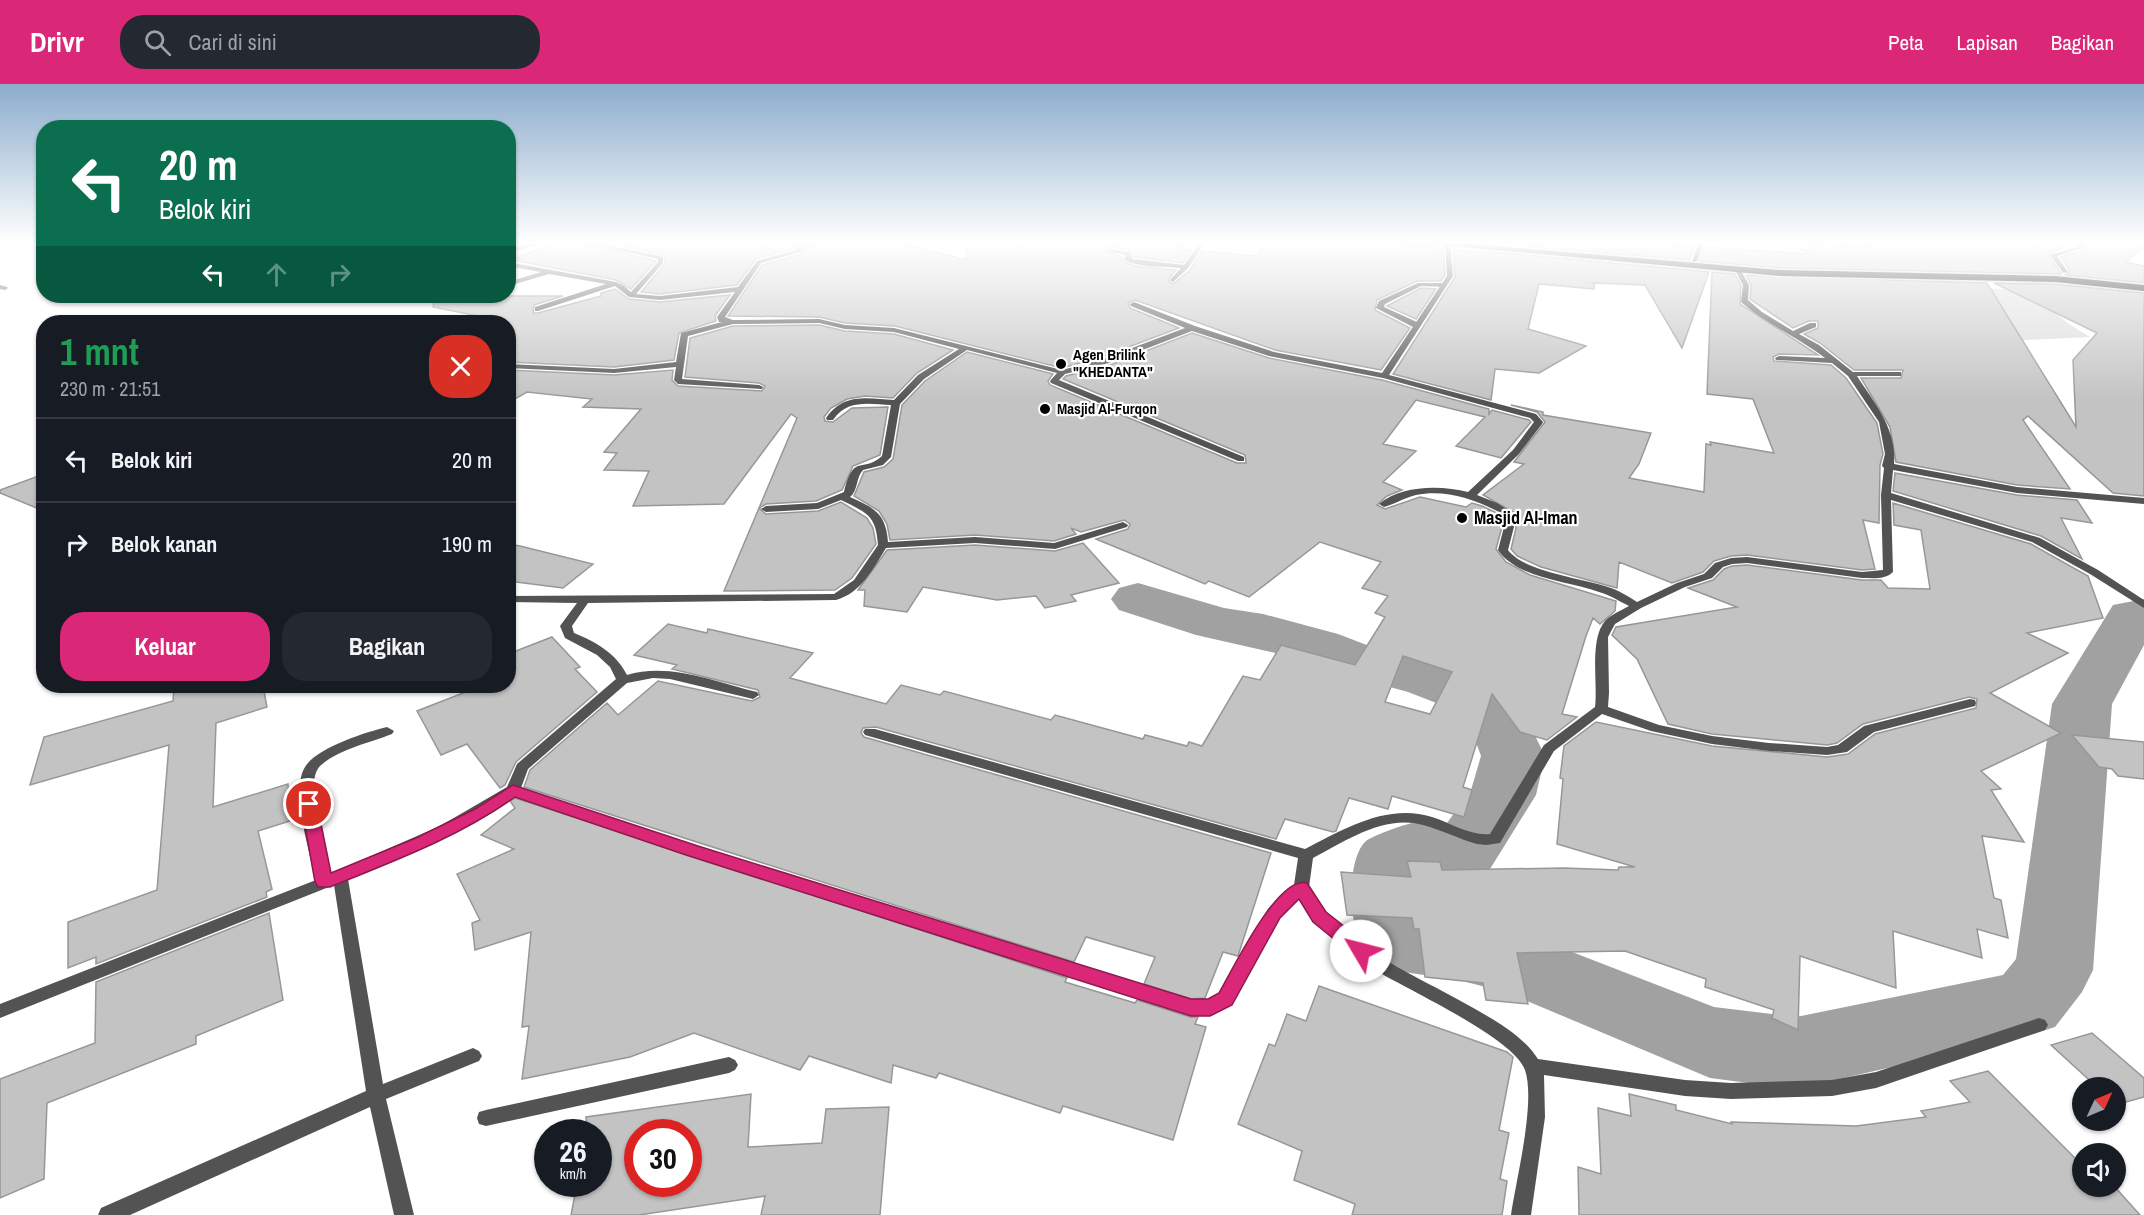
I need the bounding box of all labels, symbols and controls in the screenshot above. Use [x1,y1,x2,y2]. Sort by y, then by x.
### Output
search box [120,15,540,69]
text: Drivr [30,23,84,61]
icon: search [141,26,174,59]
text: Cari di sini [189,27,277,57]
text: Peta [1888,28,1924,57]
text: Lapisan [1957,28,2018,57]
text: Bagikan [2051,28,2114,57]
text: 20 m [159,137,238,193]
icon: left [60,144,138,222]
text: Belok kiri [159,191,251,227]
icon: left [197,258,230,291]
icon: ahead [260,258,293,291]
icon: right [323,258,356,291]
text: 1 mnt [60,328,139,376]
button: close [429,335,492,398]
place label: Agen Brilink "KHEDANTA" [1073,344,1153,382]
marker: Agen Brilink "KHEDANTA" [1054,357,1068,371]
text: 230 m · 21:51 [60,375,160,402]
place label: Masjid Al-Furqon [1057,398,1157,419]
marker: Masjid Al-Furqon [1038,402,1052,416]
icon: left [60,444,93,477]
text: Belok kiri [111,445,192,475]
text: 20 m [452,445,492,475]
place label: Masjid Al-Iman [1474,505,1578,530]
marker: Masjid Al-Iman [1455,511,1469,525]
icon: right [60,528,93,561]
text: Belok kanan [111,529,217,559]
text: 190 m [442,529,492,559]
button: Keluar [60,612,270,681]
button: Bagikan [282,612,492,681]
pin [283,778,334,829]
icon: arrive [292,787,325,820]
position arrow [1329,919,1393,983]
north arrow [2072,1077,2126,1131]
map controls [2072,1077,2126,1197]
speed limit sign: 30 [624,1119,702,1197]
text: 26 [559,1131,587,1171]
button: sound [2072,1143,2126,1197]
text: km/h [560,1163,586,1184]

